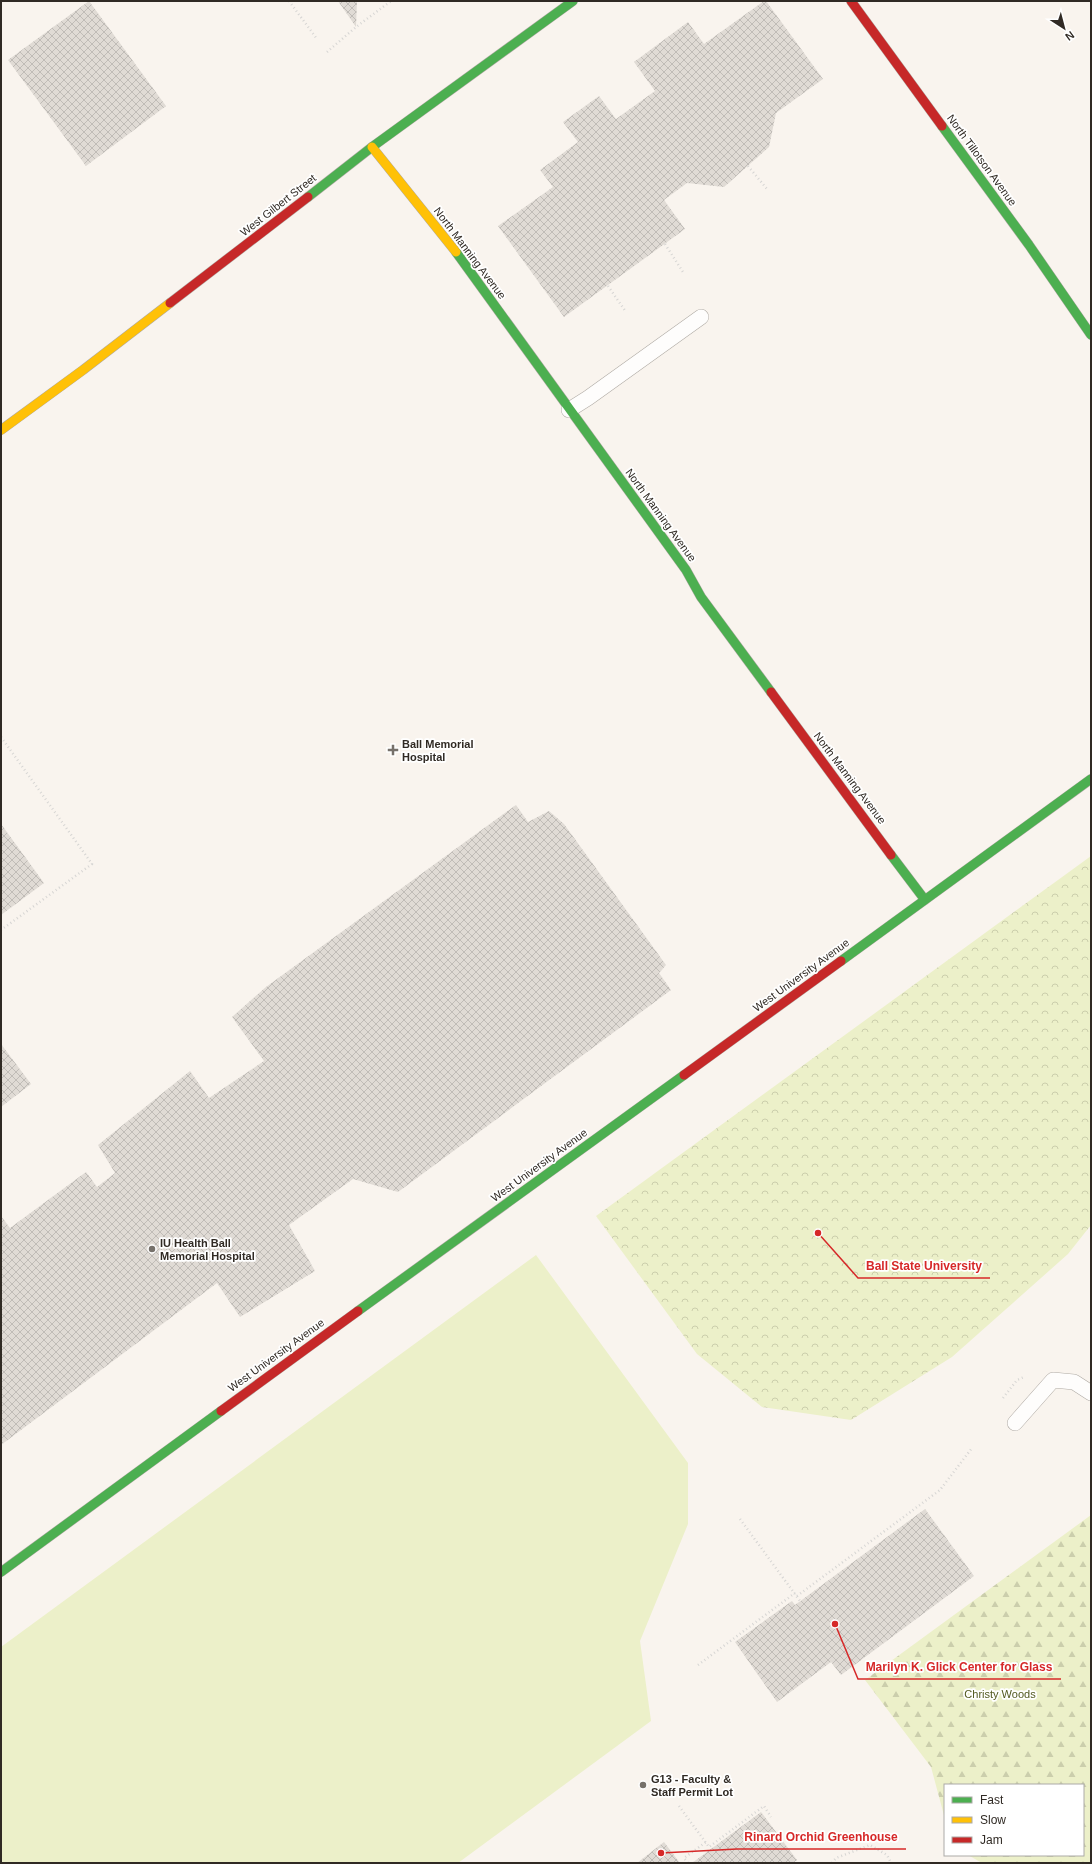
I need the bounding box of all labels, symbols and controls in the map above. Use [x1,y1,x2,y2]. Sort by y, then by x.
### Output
north arrow [1044,8,1084,48]
text: N [1063,29,1077,43]
street label: North Tillotson Avenue [945,112,1019,208]
street label: West Gilbert Street [238,172,318,238]
street label: North Manning Avenue [432,205,508,301]
street label: North Manning Avenue [623,466,699,564]
street label: North Manning Avenue [812,730,888,826]
place label: Ball Memorial Hospital [402,738,474,763]
marker: Ball Memorial Hospital [387,744,399,756]
street label: West University Avenue [751,936,851,1014]
street label: West University Avenue [489,1126,589,1204]
place label: IU Health Ball Memorial Hospital [160,1237,255,1262]
marker: IU Health Ball Memorial Hospital [147,1244,157,1254]
callout: Ball State University [858,1254,990,1278]
text: Ball State University [866,1259,982,1273]
street label: West University Avenue [226,1316,326,1394]
callout: Marilyn K. Glick Center for Glass [858,1655,1061,1679]
text: Marilyn K. Glick Center for Glass [866,1660,1053,1674]
park label: Christy Woods [964,1688,1036,1700]
place label: G13 - Faculty & Staff Permit Lot [651,1773,733,1798]
marker: G13 - Faculty & Staff Permit Lot [638,1780,648,1790]
legend [944,1784,1084,1856]
text: Fast [980,1793,1004,1807]
text: Slow [980,1813,1006,1827]
callout: Rinard Orchid Greenhouse [737,1825,906,1849]
text: Rinard Orchid Greenhouse [744,1830,898,1844]
text: Jam [980,1833,1003,1847]

